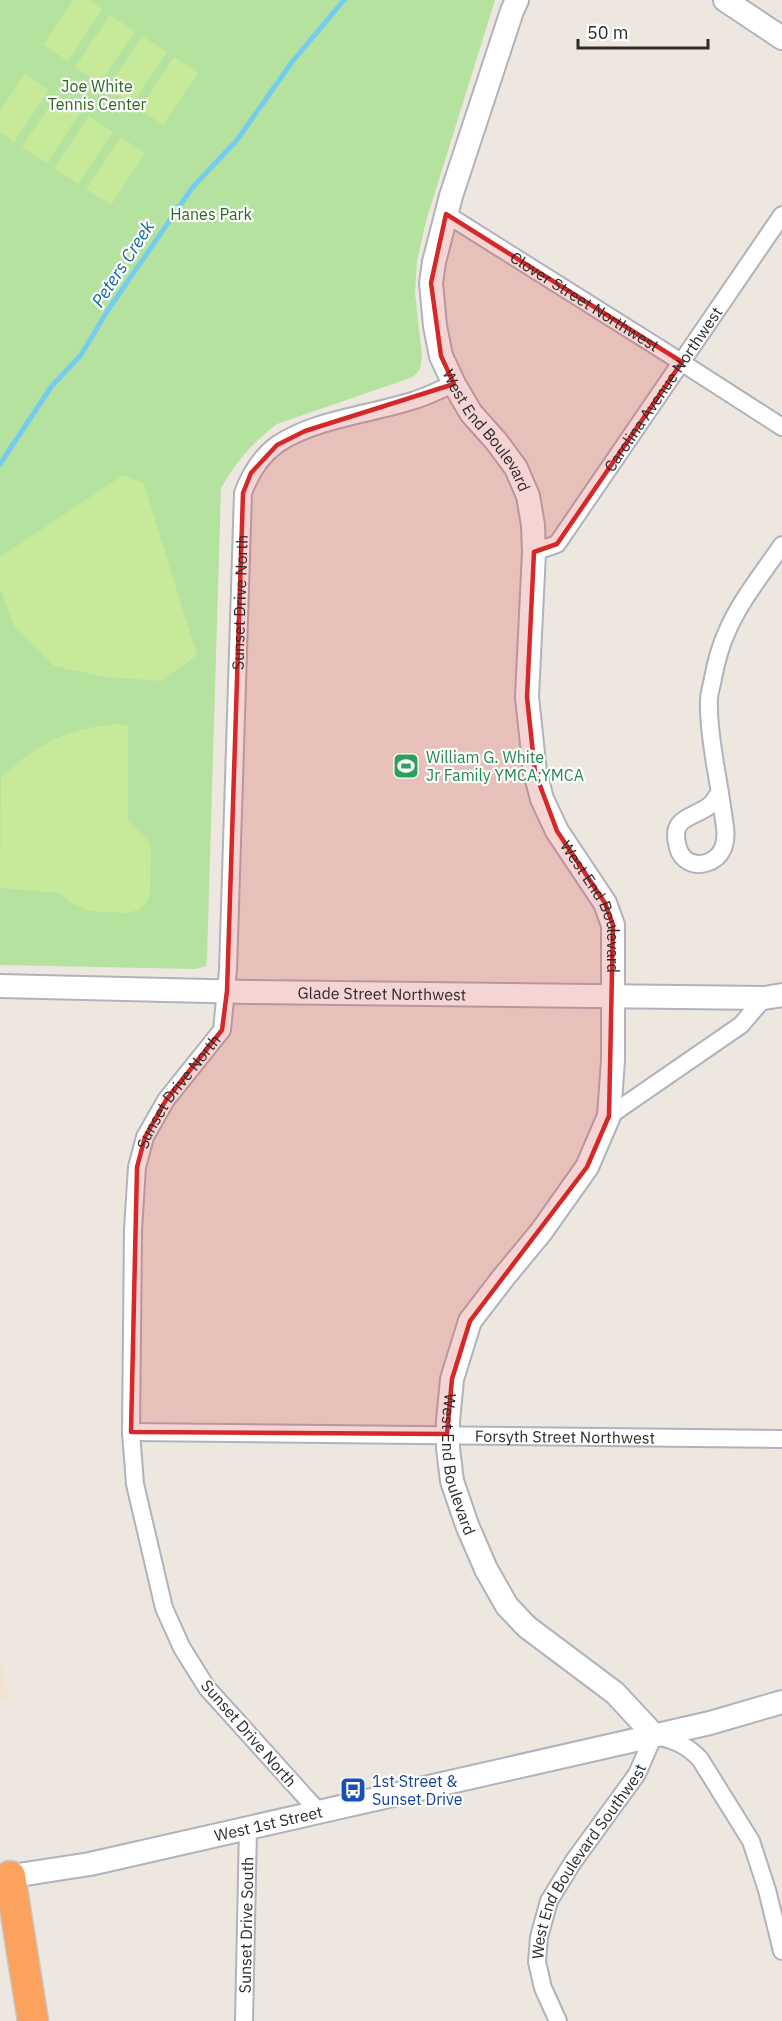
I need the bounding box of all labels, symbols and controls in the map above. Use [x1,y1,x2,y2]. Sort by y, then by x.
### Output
scale bar [578,12,708,50]
text: 50 m [587,21,629,44]
park label: Joe White Tennis Center [48,76,146,114]
park label: Hanes Park [170,204,252,224]
water label: Peters Creek [86,216,159,311]
street label: Clover Street Northwest [507,247,663,356]
street label: Carolina Avenue Northwest [599,303,726,475]
street label: West End Boulevard [439,366,535,494]
street label: Sunset Drive North [227,535,252,670]
place label: William G. White Jr Family YMCA;YMCA [426,747,584,785]
sports icon: William G. White Jr Family YMCA;YMCA [391,751,421,781]
street label: West End Boulevard [556,837,624,973]
street label: Glade Street Northwest [297,983,466,1005]
street label: Sunset Drive North [132,1030,225,1151]
street label: West End Boulevard [438,1393,480,1538]
street label: Forsyth Street Northwest [475,1426,655,1448]
street label: Sunset Drive North [197,1675,301,1791]
street label: West End Boulevard Southwest [527,1761,650,1960]
place label: 1st Street & Sunset Drive [372,1771,463,1809]
bus stop icon: 1st Street & Sunset Drive [338,1775,368,1805]
street label: West 1st Street [212,1801,324,1845]
street label: Sunset Drive South [235,1857,257,1993]

